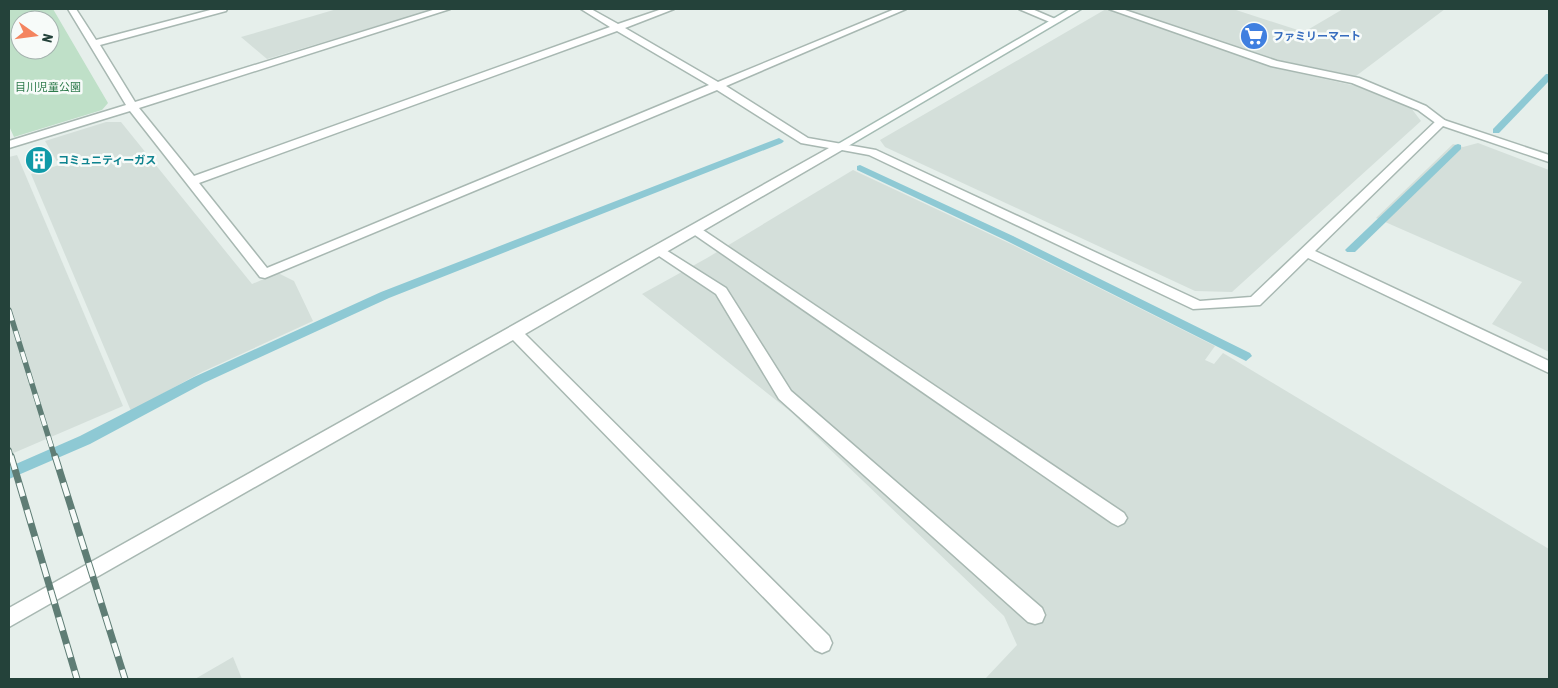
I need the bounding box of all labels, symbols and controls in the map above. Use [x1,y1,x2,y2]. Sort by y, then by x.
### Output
north arrow [10,10,60,60]
supermarket icon: ファミリーマート [1239,21,1269,51]
place label: ファミリーマート [1273,30,1361,42]
text: N [39,32,56,44]
park label: 目川児童公園 [15,81,81,93]
building icon: コミュニティーガス [24,145,54,175]
place label: コミュニティーガス [58,154,156,166]

